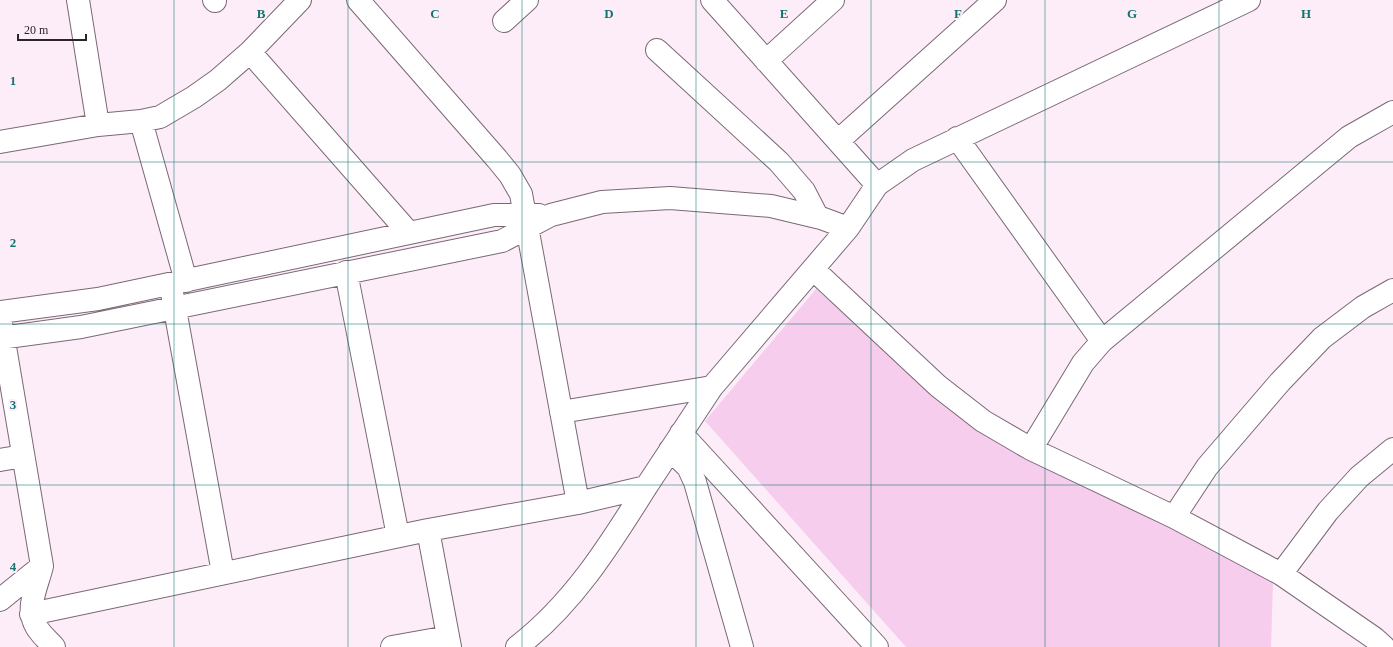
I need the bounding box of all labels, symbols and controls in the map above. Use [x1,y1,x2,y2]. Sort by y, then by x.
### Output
text: B [257,6,266,21]
text: C [430,6,440,21]
text: D [604,6,614,21]
text: E [780,6,788,21]
text: F [954,6,962,21]
text: G [1127,6,1137,21]
text: H [1301,6,1311,21]
scale bar [18,16,86,42]
text: 20 m [24,23,49,37]
text: 1 [10,73,16,88]
text: 2 [10,235,16,250]
text: 3 [10,397,17,412]
text: 4 [10,559,17,574]

